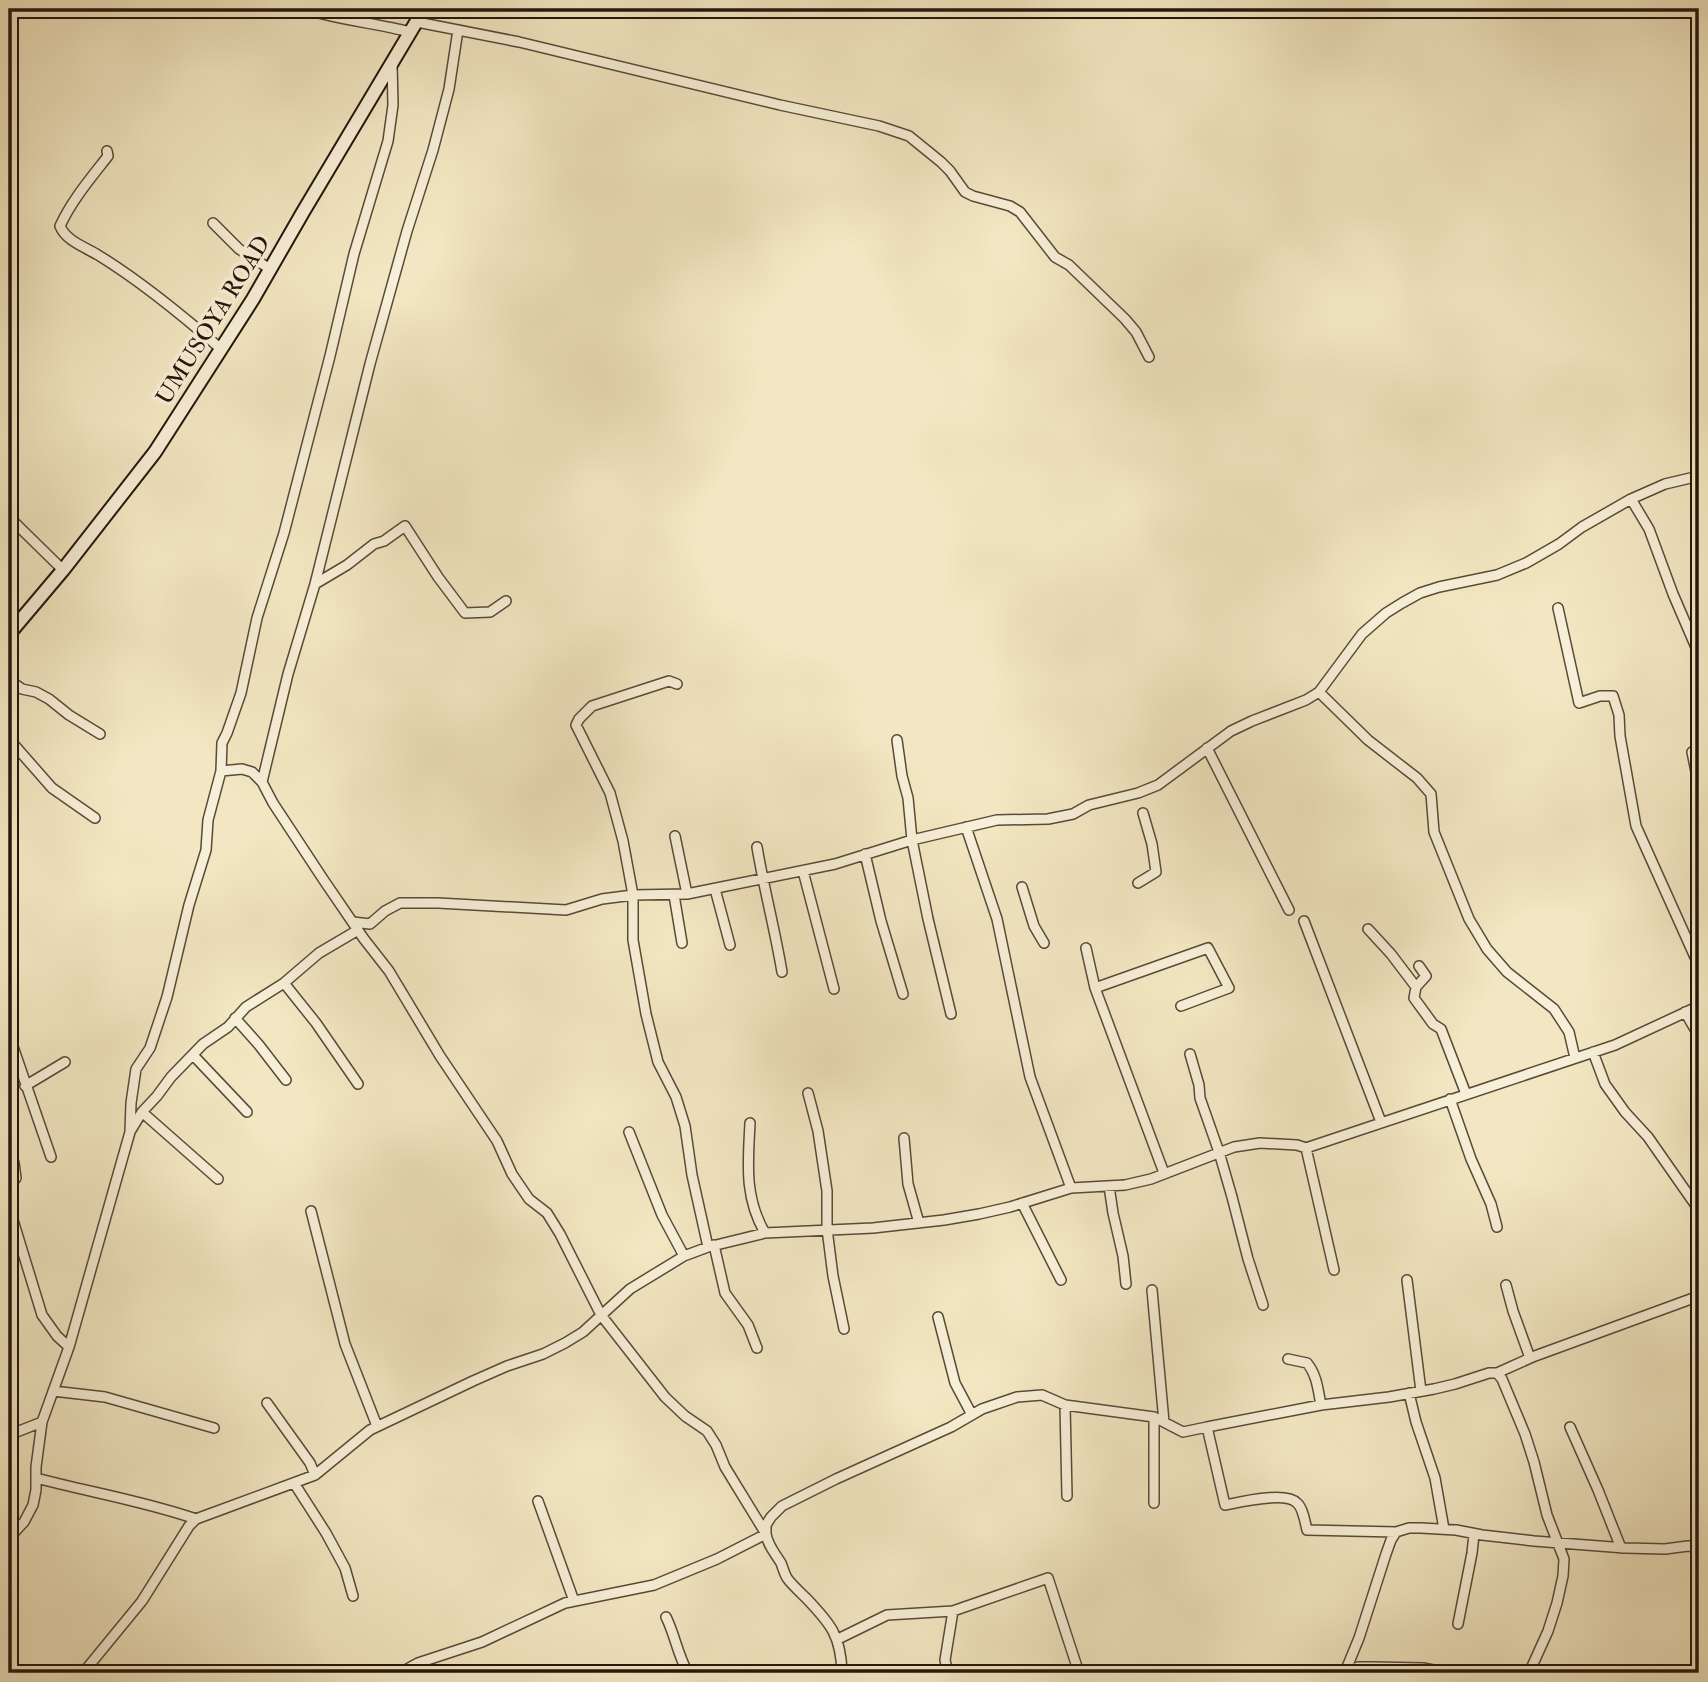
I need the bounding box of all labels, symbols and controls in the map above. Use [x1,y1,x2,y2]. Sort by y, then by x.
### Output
street label: UMUSOYA ROAD [149,230,277,410]

